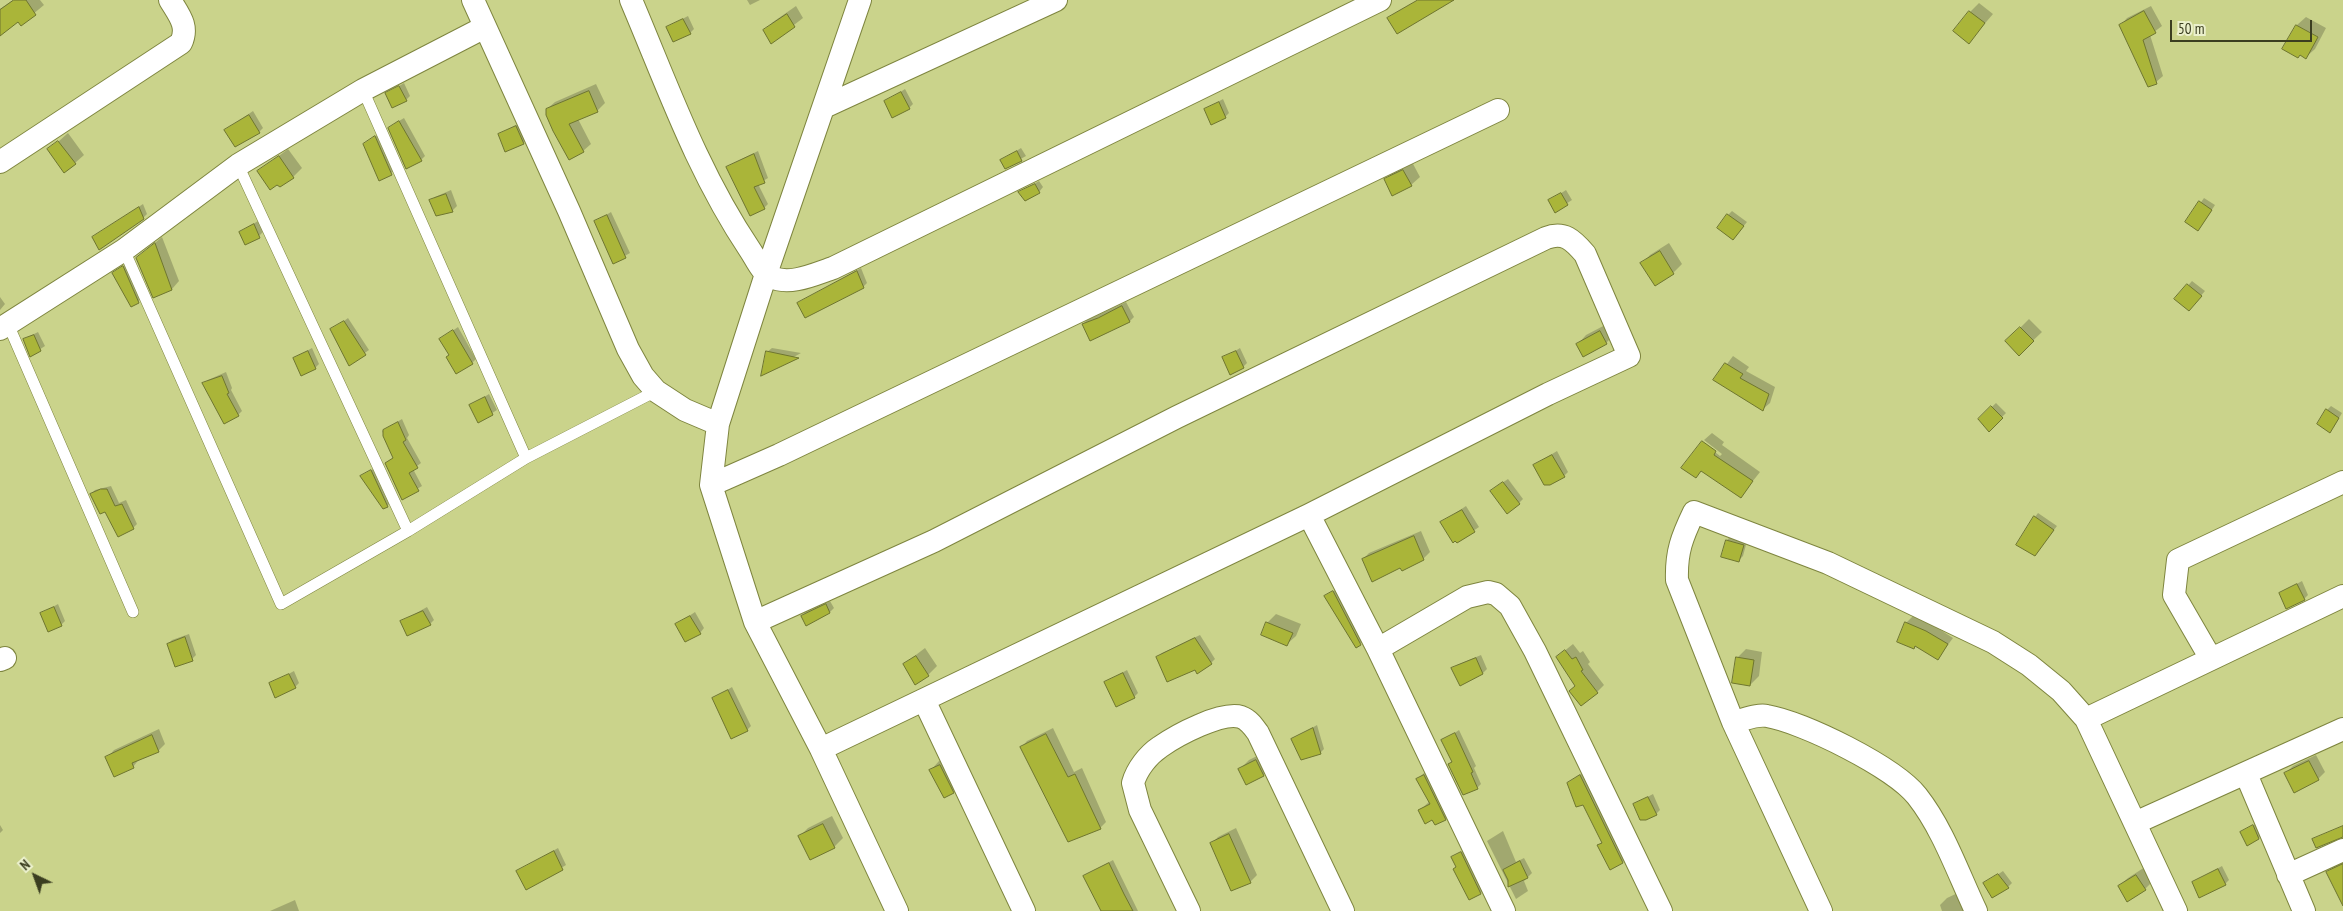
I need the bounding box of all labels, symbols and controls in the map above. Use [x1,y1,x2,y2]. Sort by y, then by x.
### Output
scale bar [2173,10,2316,42]
text: 50 m [2178,19,2204,38]
north arrow [10,851,60,901]
text: N [16,856,34,874]

